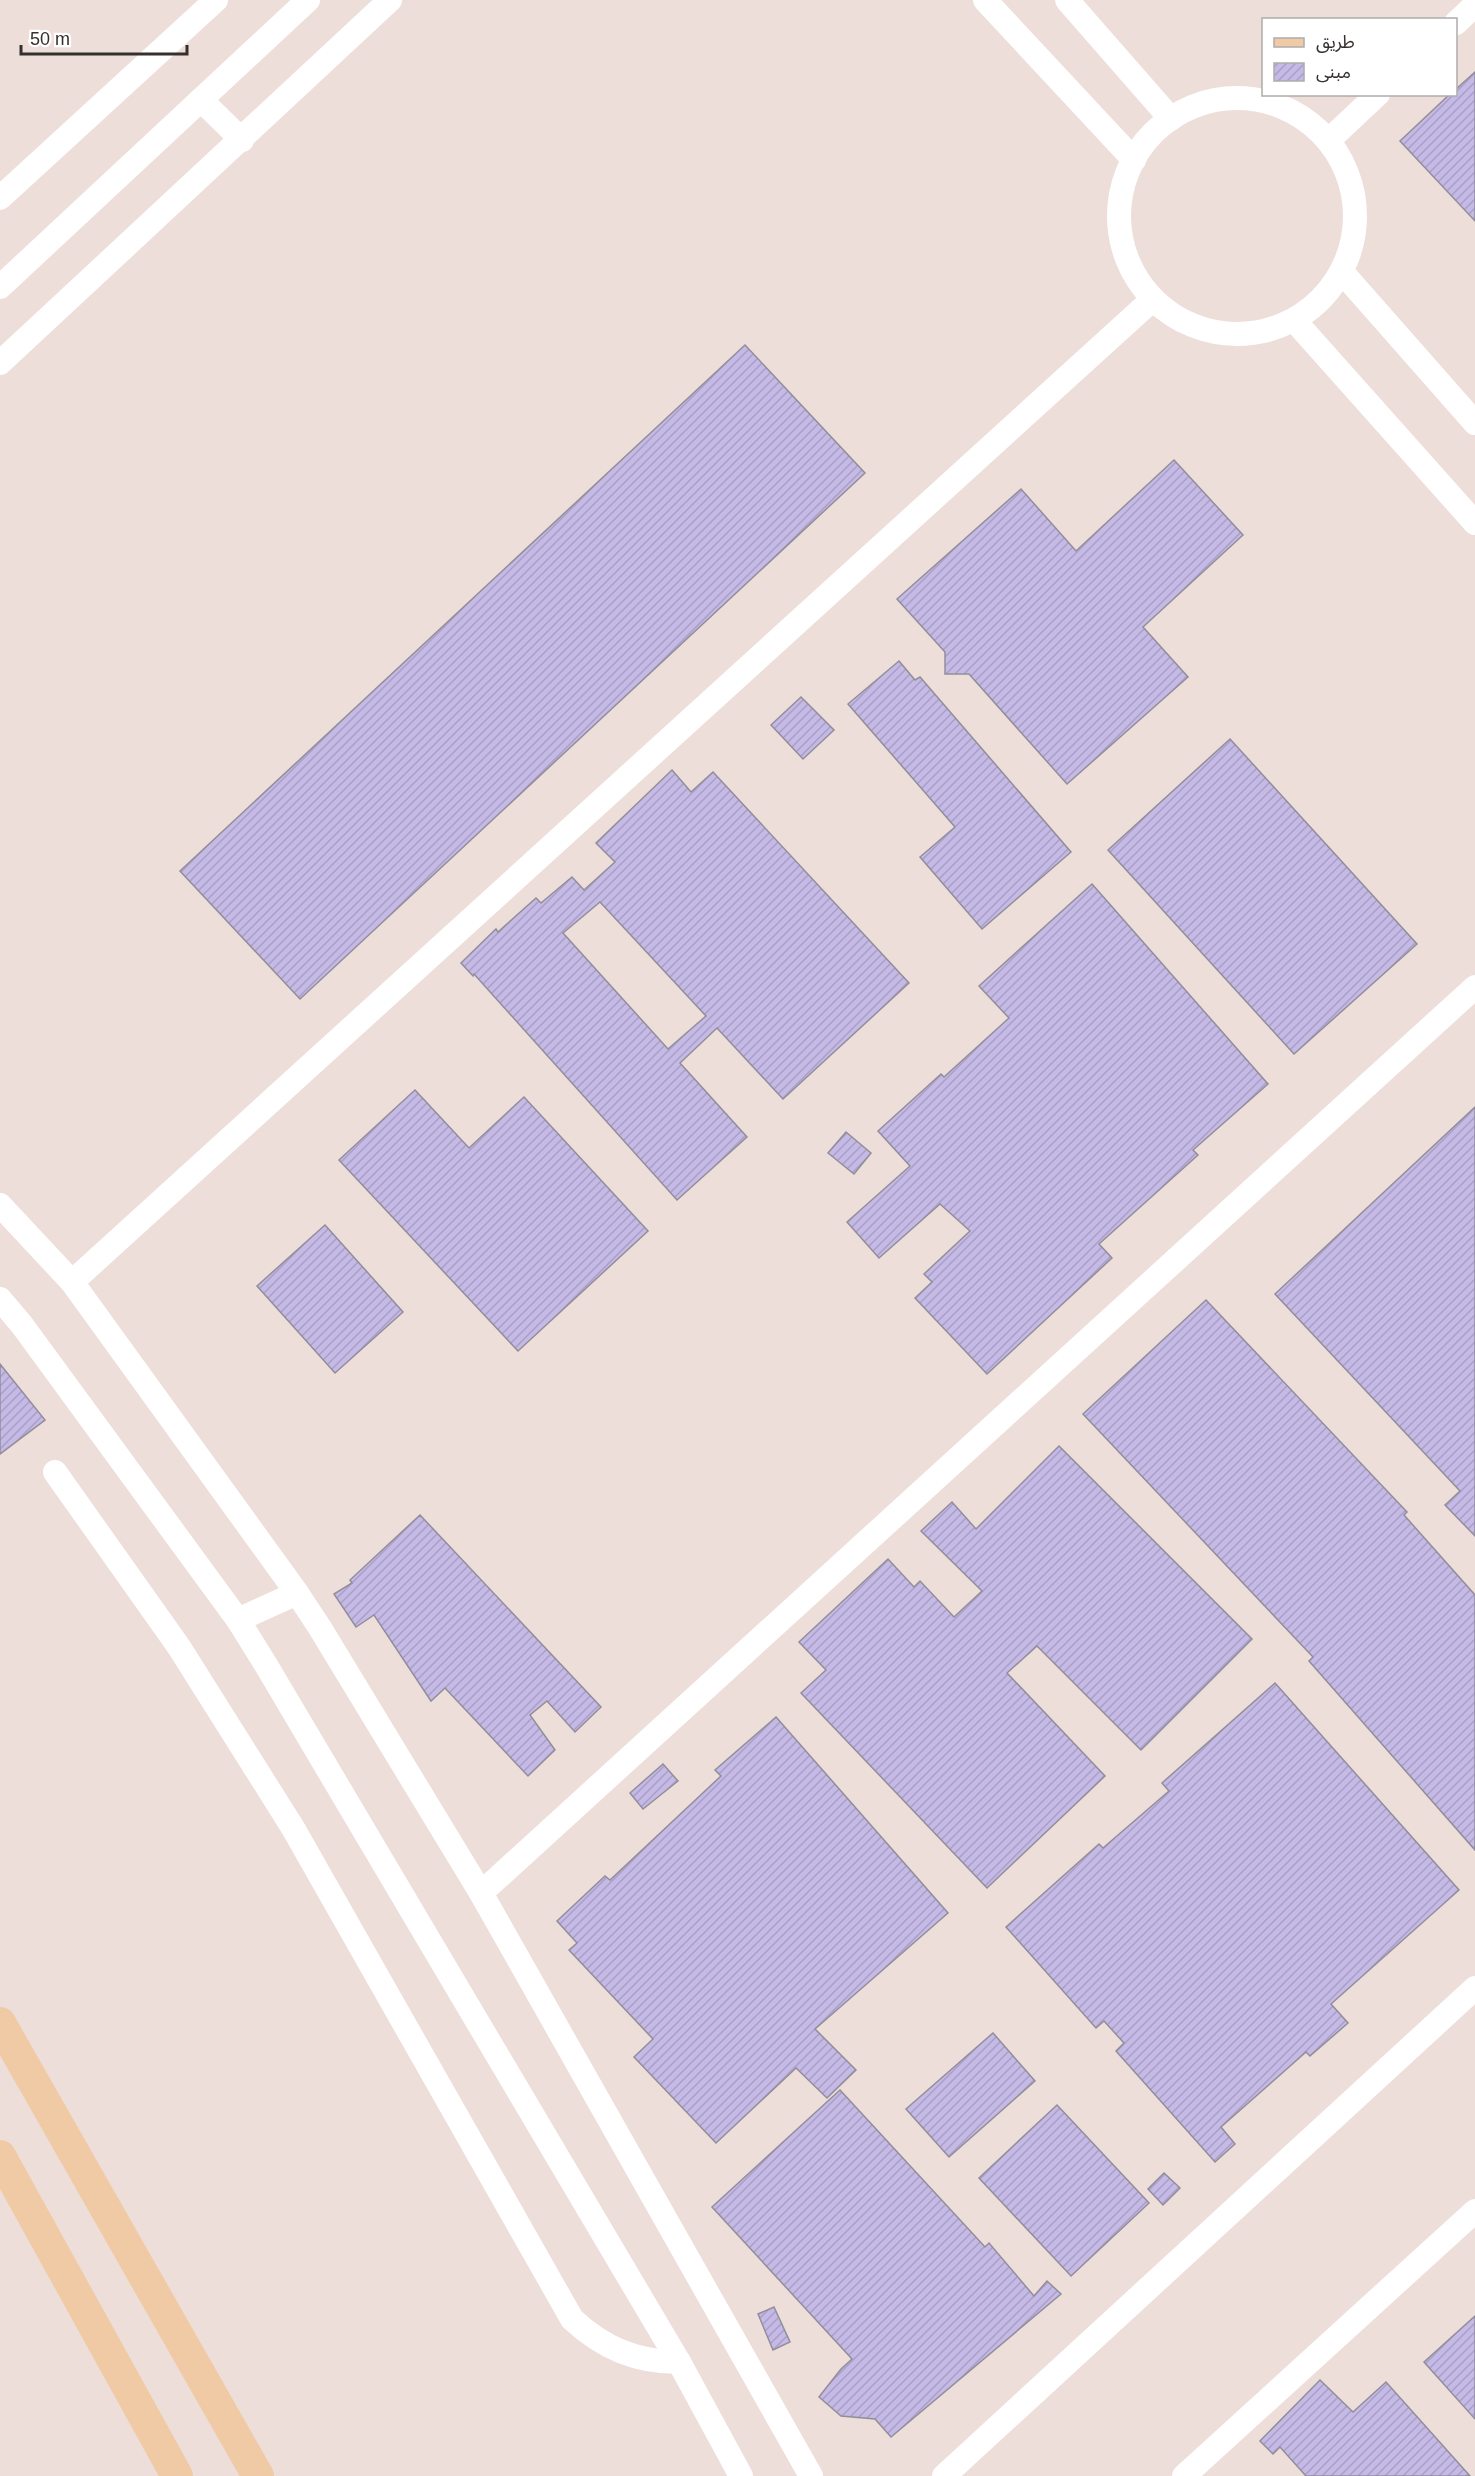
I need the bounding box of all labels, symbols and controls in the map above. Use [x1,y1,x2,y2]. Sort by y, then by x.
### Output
scale bar [21,18,188,56]
legend [1262,18,1457,96]
text: 50 m [30,29,70,49]
text: طريق [1316,32,1355,53]
text: مبنى [1316,62,1351,83]

